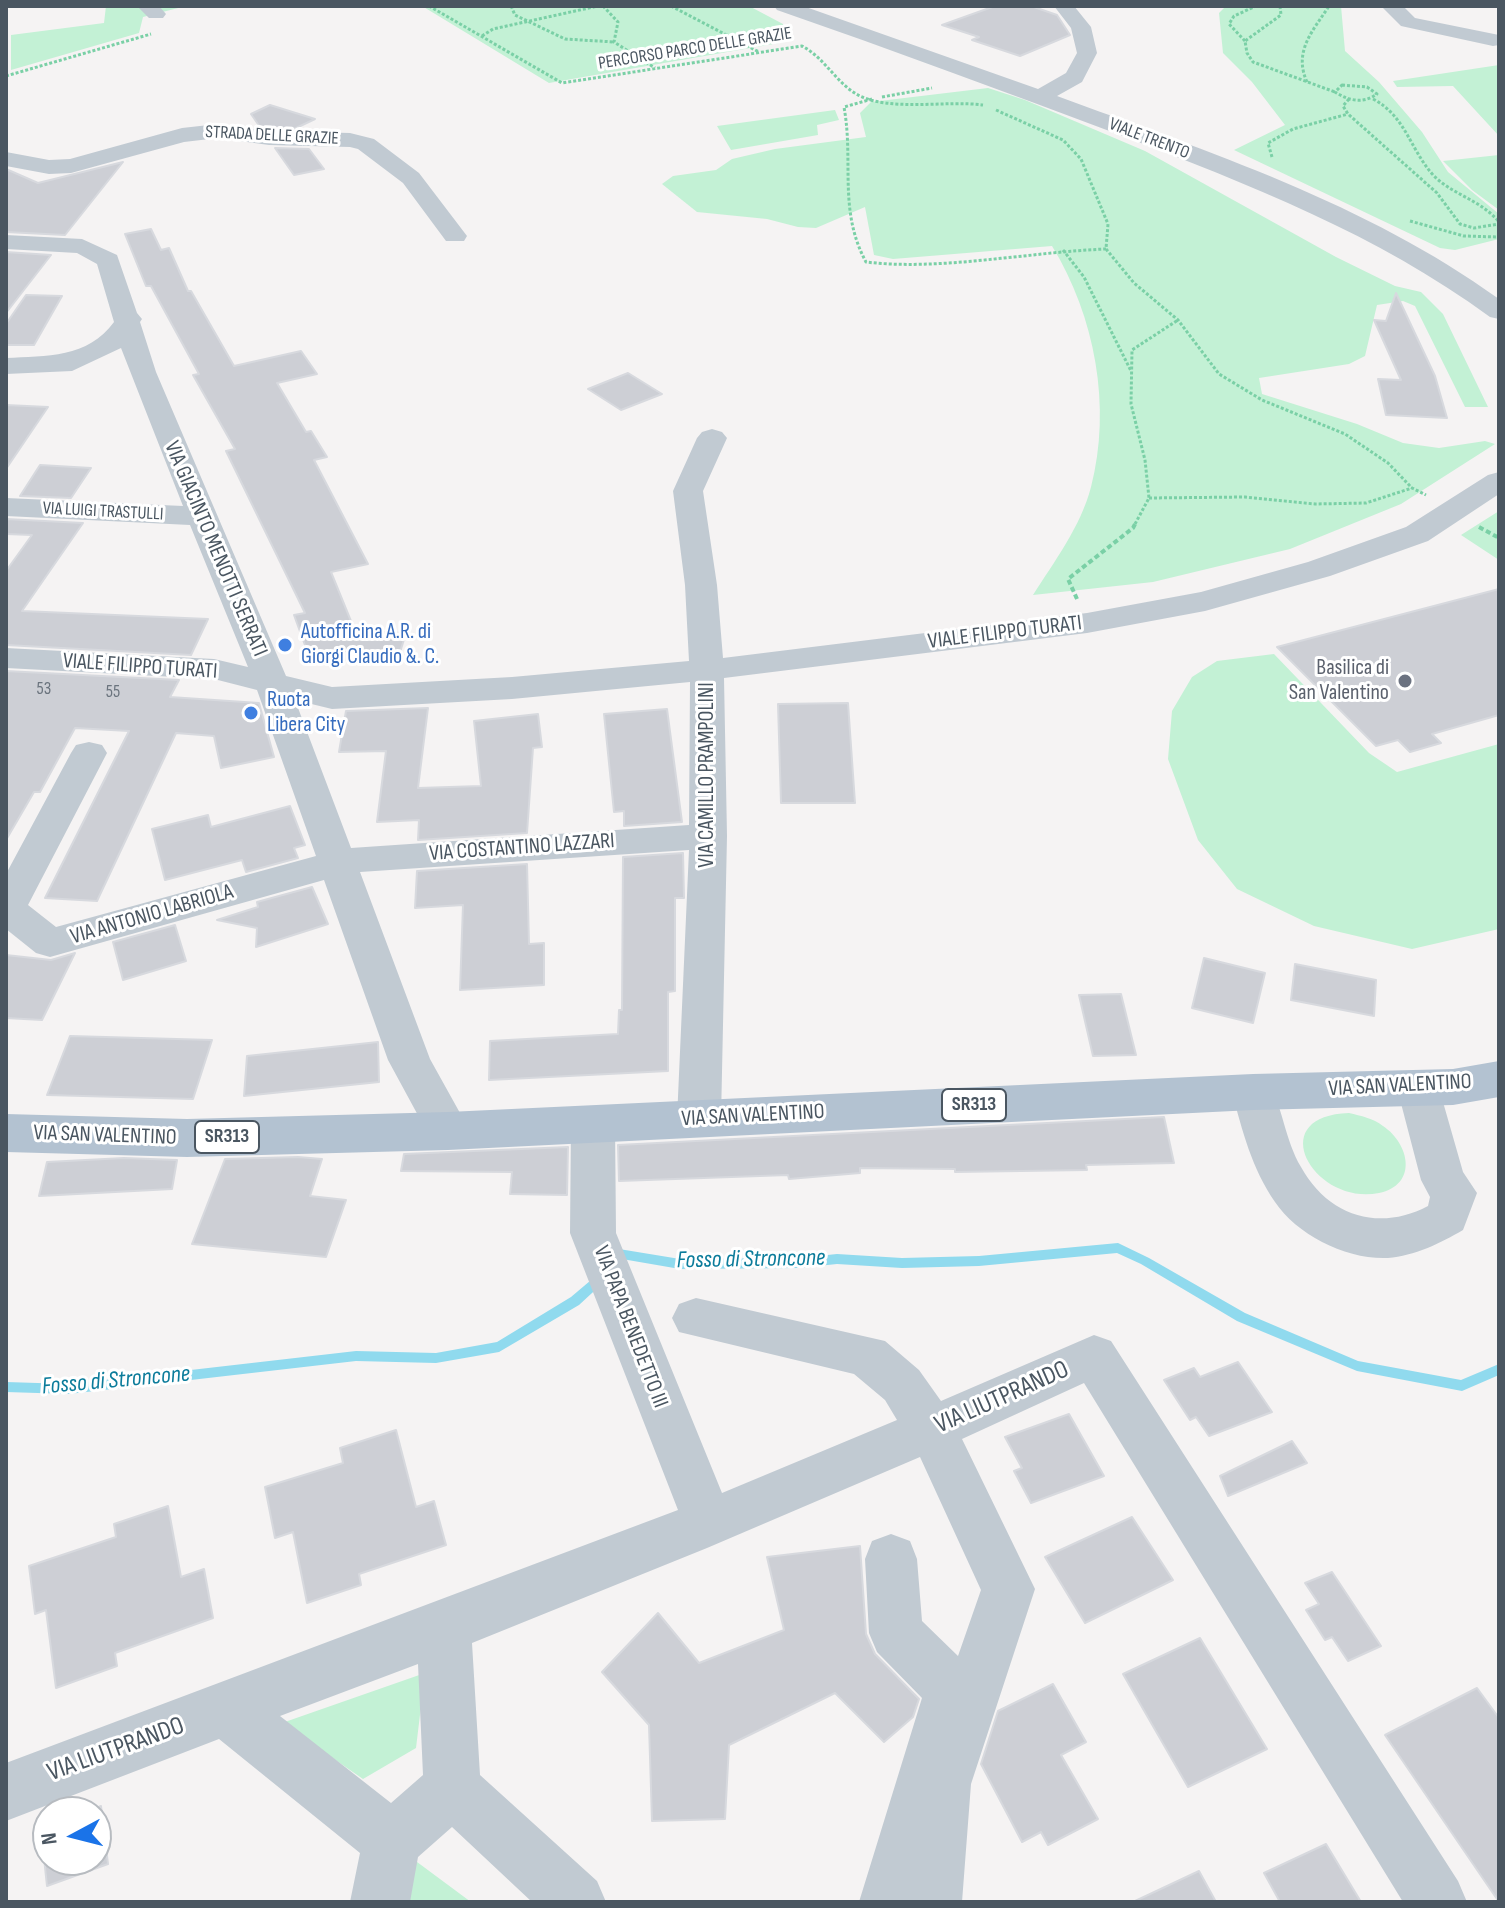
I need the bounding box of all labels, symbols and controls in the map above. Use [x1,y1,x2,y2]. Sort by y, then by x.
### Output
street label: PERCORSO PARCO DELLE GRAZIE [597,23,793,75]
street label: VIALE TRENTO [1106,114,1192,164]
street label: STRADA DELLE GRAZIE [205,122,339,150]
street label: VIA GIACINTO MENOTTI SERRATI [158,437,272,661]
street label: VIA LUIGI TRASTULLI [42,498,164,526]
street label: VIALE FILIPPO TURATI [927,610,1083,656]
place label: Autofficina A.R. di Giorgi Claudio &. C. [301,619,439,670]
marker: Autofficina A.R. di Giorgi Claudio &. C. [276,636,294,654]
street label: VIALE FILIPPO TURATI [62,648,218,686]
place label: Basilica di San Valentino [1289,655,1389,706]
marker: Basilica di San Valentino [1396,672,1414,690]
house number: 53 [37,678,51,700]
house number: 55 [106,681,120,703]
street label: VIA CAMILLO PRAMPOLINI [694,682,720,868]
place label: Ruota Libera City [267,687,345,738]
marker: Ruota Libera City [242,704,260,722]
street label: VIA COSTANTINO LAZZARI [428,828,616,868]
street label: VIA ANTONIO LABRIOLA [68,879,236,951]
street label: VIA SAN VALENTINO [1328,1069,1472,1103]
road number: SR313 [942,1089,1006,1121]
street label: VIA SAN VALENTINO [681,1099,825,1133]
street label: VIA SAN VALENTINO [33,1120,177,1152]
road number: SR313 [195,1121,259,1153]
street label: VIA PAPA BENEDETTO III [587,1242,673,1412]
water label: Fosso di Stroncone [677,1244,825,1276]
street label: VIA LIUTPRANDO [930,1355,1074,1441]
water label: Fosso di Stroncone [41,1360,191,1402]
street label: VIA LIUTPRANDO [43,1711,189,1789]
north arrow [32,1796,112,1876]
text: N [36,1831,64,1846]

